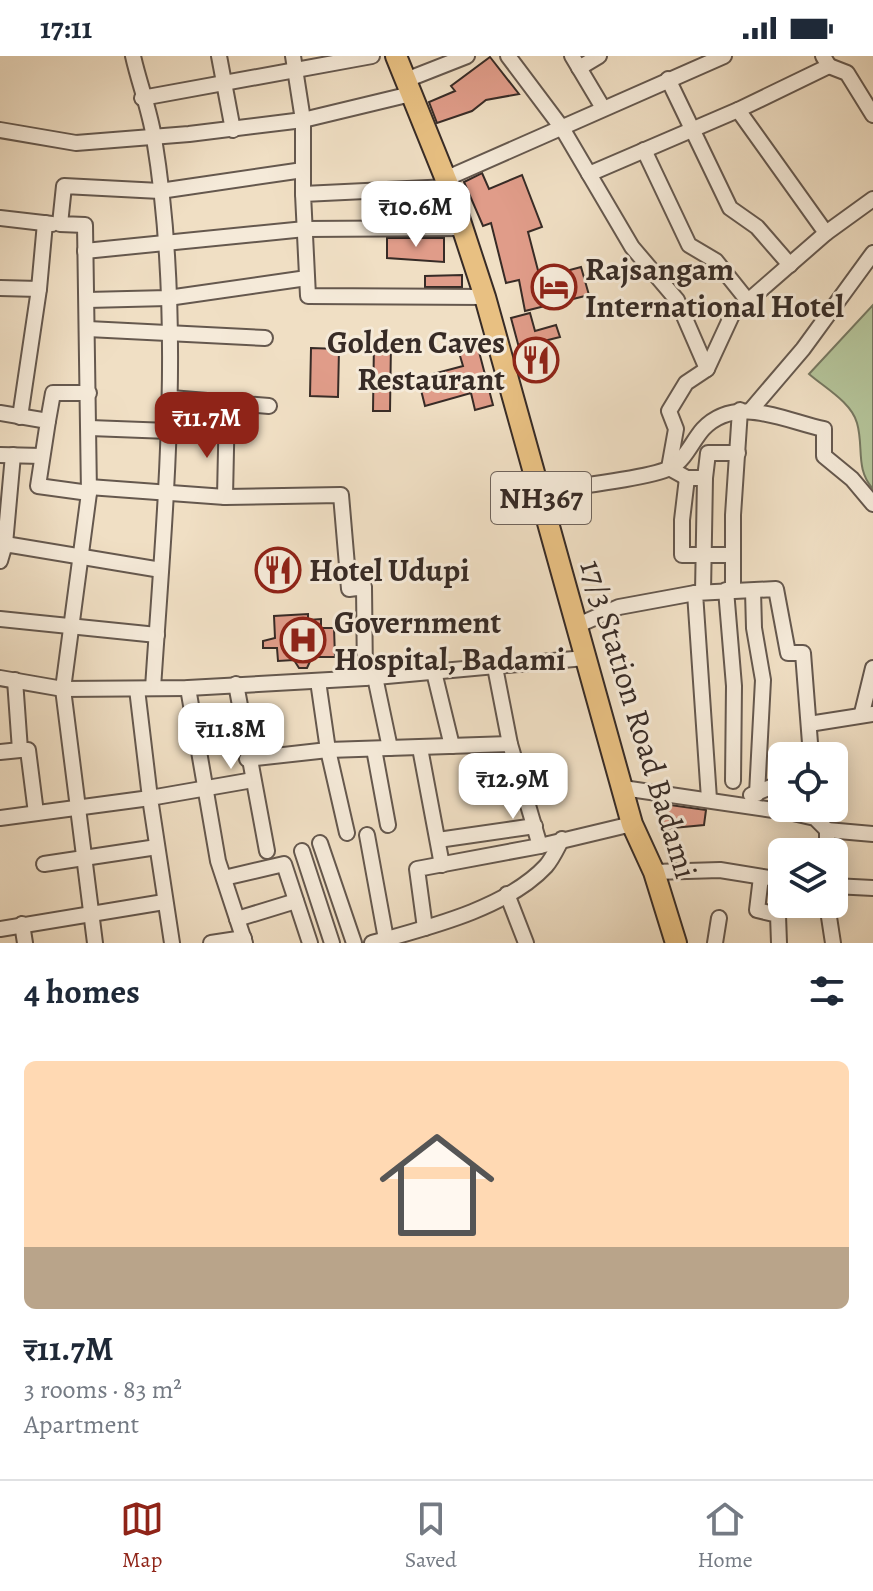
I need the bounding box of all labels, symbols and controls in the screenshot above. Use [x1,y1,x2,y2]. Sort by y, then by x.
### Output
text: 17:11 [40,8,92,48]
pin: ₹10.6M [351,181,481,249]
text: ₹10.6M [379,189,453,224]
place label: Rajsangam International Hotel [585,247,844,328]
hotel icon: Rajsangam International Hotel [530,263,578,311]
place label: Golden Caves Restaurant [327,320,505,401]
restaurant icon: Golden Caves Restaurant [512,336,560,384]
pin: ₹11.7M [142,392,272,460]
text: ₹11.7M [173,400,241,435]
road number: NH367 [491,472,591,524]
restaurant icon: Hotel Udupi [254,546,302,594]
place label: Hotel Udupi [309,548,470,592]
street label: 17/3 Station Road Badami [570,554,708,884]
place label: Government Hospital, Badami [334,600,566,681]
hospital icon: Government Hospital, Badami [279,616,327,664]
pin: ₹11.8M [166,703,296,771]
text: ₹11.8M [196,711,266,746]
map controls [768,742,848,918]
button: locate [768,742,848,822]
pin: ₹12.9M [448,753,578,821]
text: ₹12.9M [477,761,549,796]
button: layers [768,838,848,918]
text: 4 homes [24,968,140,1015]
icon: filters [805,969,849,1013]
icon: home [365,1113,509,1257]
text: ₹11.7M [24,1325,114,1372]
text: 3 rooms · 83 m² [24,1372,182,1407]
text: Apartment [24,1407,139,1442]
tab: Map [120,1497,164,1575]
tab: Saved [405,1497,457,1575]
tab: Home [697,1497,753,1575]

